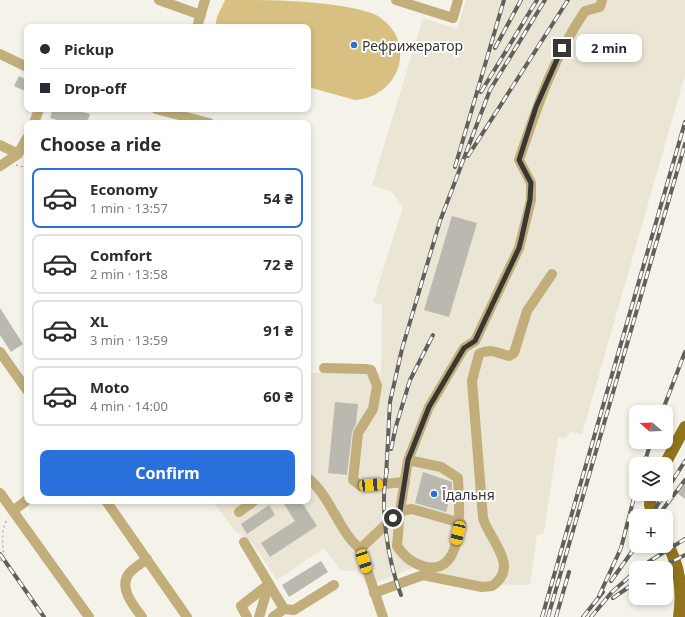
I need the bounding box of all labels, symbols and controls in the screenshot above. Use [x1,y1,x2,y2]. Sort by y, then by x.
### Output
callout: 2 min [576,34,642,62]
place label: Рефрижератор [362,36,463,55]
text: Pickup [64,39,114,59]
route end [553,39,571,57]
text: 2 min [591,39,627,57]
marker: Рефрижератор [349,40,359,50]
text: Drop-off [64,78,126,98]
text: Choose a ride [40,132,161,156]
text: Economy [90,179,158,199]
icon: car [42,180,78,216]
text: 54 ₴ [263,188,293,208]
text: 1 min · 13:57 [90,199,168,217]
text: Comfort [90,245,152,265]
icon: car [42,246,78,282]
text: 72 ₴ [263,254,293,274]
text: 2 min · 13:58 [90,265,168,283]
text: XL [90,311,108,331]
icon: car [42,312,78,348]
text: 91 ₴ [263,320,293,340]
text: 3 min · 13:59 [90,331,168,349]
text: Moto [90,377,129,397]
icon: car [42,378,78,414]
text: 60 ₴ [263,386,293,406]
text: 4 min · 14:00 [90,397,168,415]
north arrow [629,405,673,449]
map controls [629,405,673,605]
button: Confirm [40,450,295,496]
button: layers [629,457,673,501]
car [359,478,383,492]
place label: Їдальня [442,485,495,504]
marker: Їдальня [429,489,439,499]
route start [384,509,402,527]
button: + [629,509,673,553]
car [449,520,467,546]
car [355,548,373,574]
button: − [629,561,673,605]

